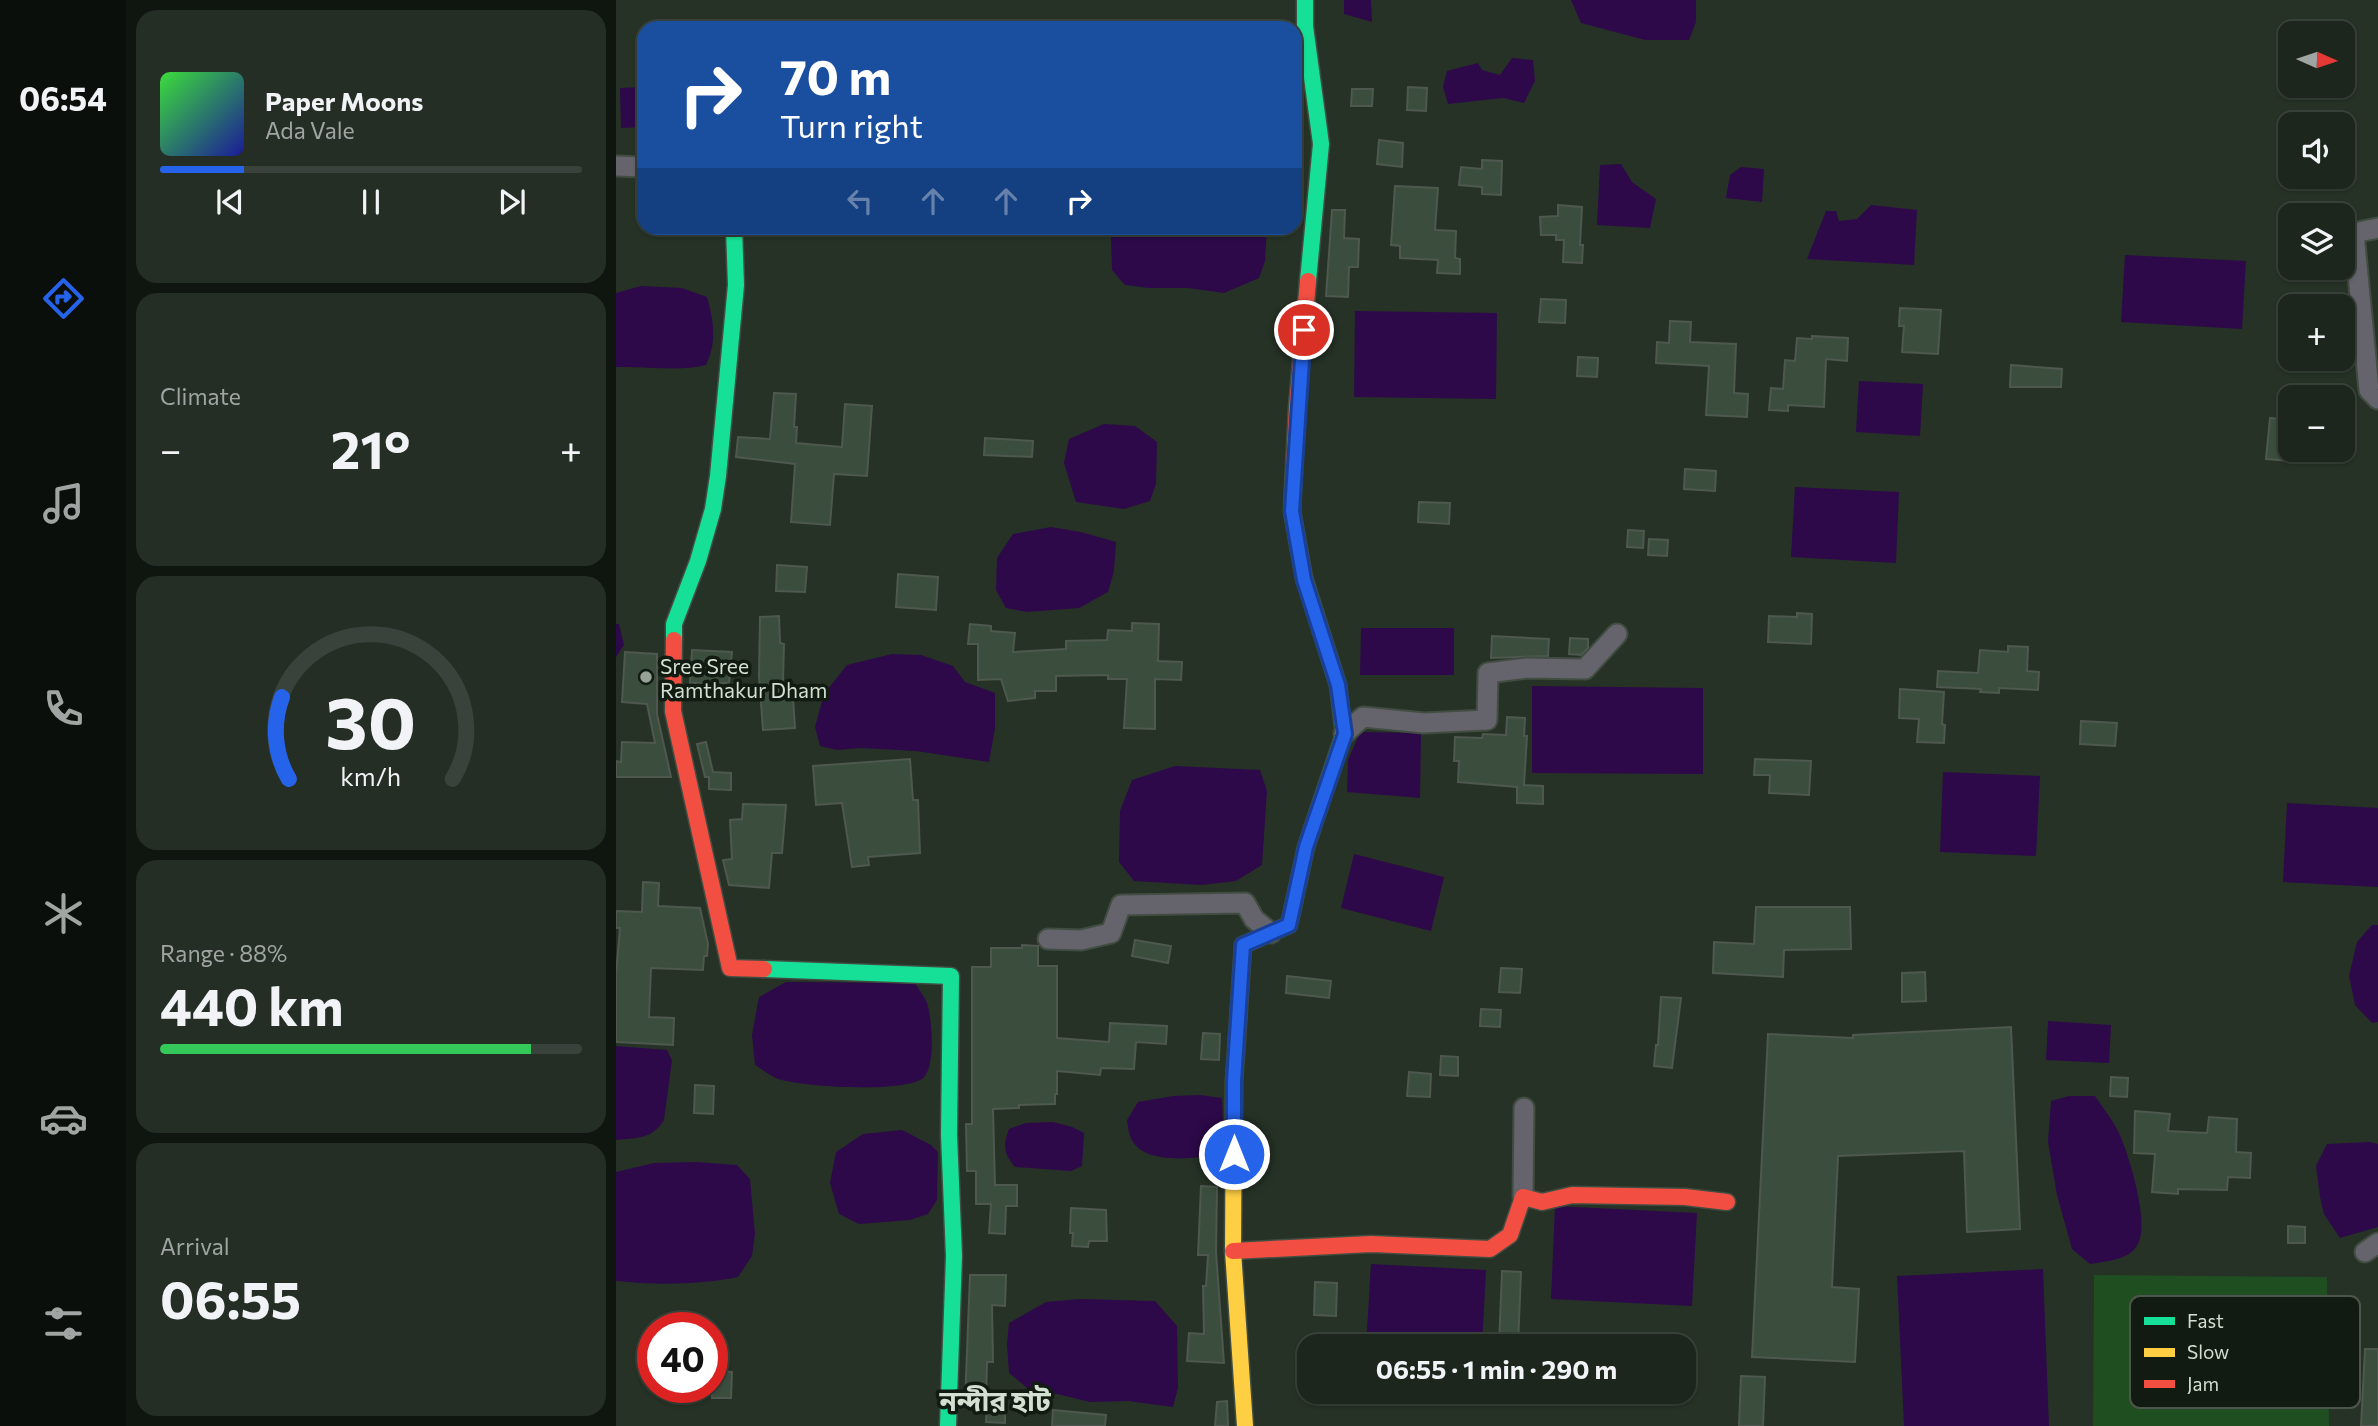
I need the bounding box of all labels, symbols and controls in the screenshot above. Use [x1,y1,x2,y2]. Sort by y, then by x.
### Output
north arrow [2278,21,2356,98]
map controls [2278,21,2355,462]
text: 70 m [780,45,891,105]
icon: right [665,49,756,140]
text: 06:54 [19,78,107,118]
text: Paper Moons [265,85,423,116]
text: Turn right [780,105,923,145]
button: sound [2278,112,2355,189]
text: Ada Vale [265,116,355,144]
icon: left [841,182,879,220]
icon: ahead [914,182,952,220]
icon: ahead [987,182,1025,220]
icon: right [1060,182,1098,220]
icon: previous [211,183,249,221]
icon: pause [352,183,390,221]
icon: next [493,183,531,221]
button: layers [2278,203,2355,280]
icon: directions [39,274,88,323]
button: + [2278,294,2355,371]
pin [1274,300,1334,360]
icon: arrive [1285,311,1323,349]
text: Climate [160,382,241,410]
button: − [2278,385,2355,462]
text: 21° [331,416,410,480]
text: − [160,425,182,472]
text: + [560,425,582,472]
icon: music [39,479,88,528]
place label: Sree Sree Ramthakur Dham [660,653,827,702]
marker: Sree Sree Ramthakur Dham [638,669,654,685]
text: 30 [326,675,416,764]
icon: phone [39,684,88,733]
text: km/h [341,761,401,791]
icon: climate [39,889,88,938]
text: Range · 88% [160,939,287,967]
text: 440 km [160,973,344,1037]
icon: car [39,1094,88,1143]
position arrow [1197,1117,1271,1191]
text: Arrival [160,1232,230,1260]
text: 06:55 [160,1266,301,1330]
legend [2130,1296,2360,1408]
icon: filters [39,1299,88,1348]
text: Fast [2187,1309,2224,1332]
speed limit sign: 40 [637,1312,728,1403]
text: Slow [2187,1340,2229,1363]
text: 06:55 · 1 min · 290 m [1376,1353,1617,1384]
text: Jam [2187,1372,2219,1395]
district label: নন্দীর হাট [938,1383,1051,1417]

